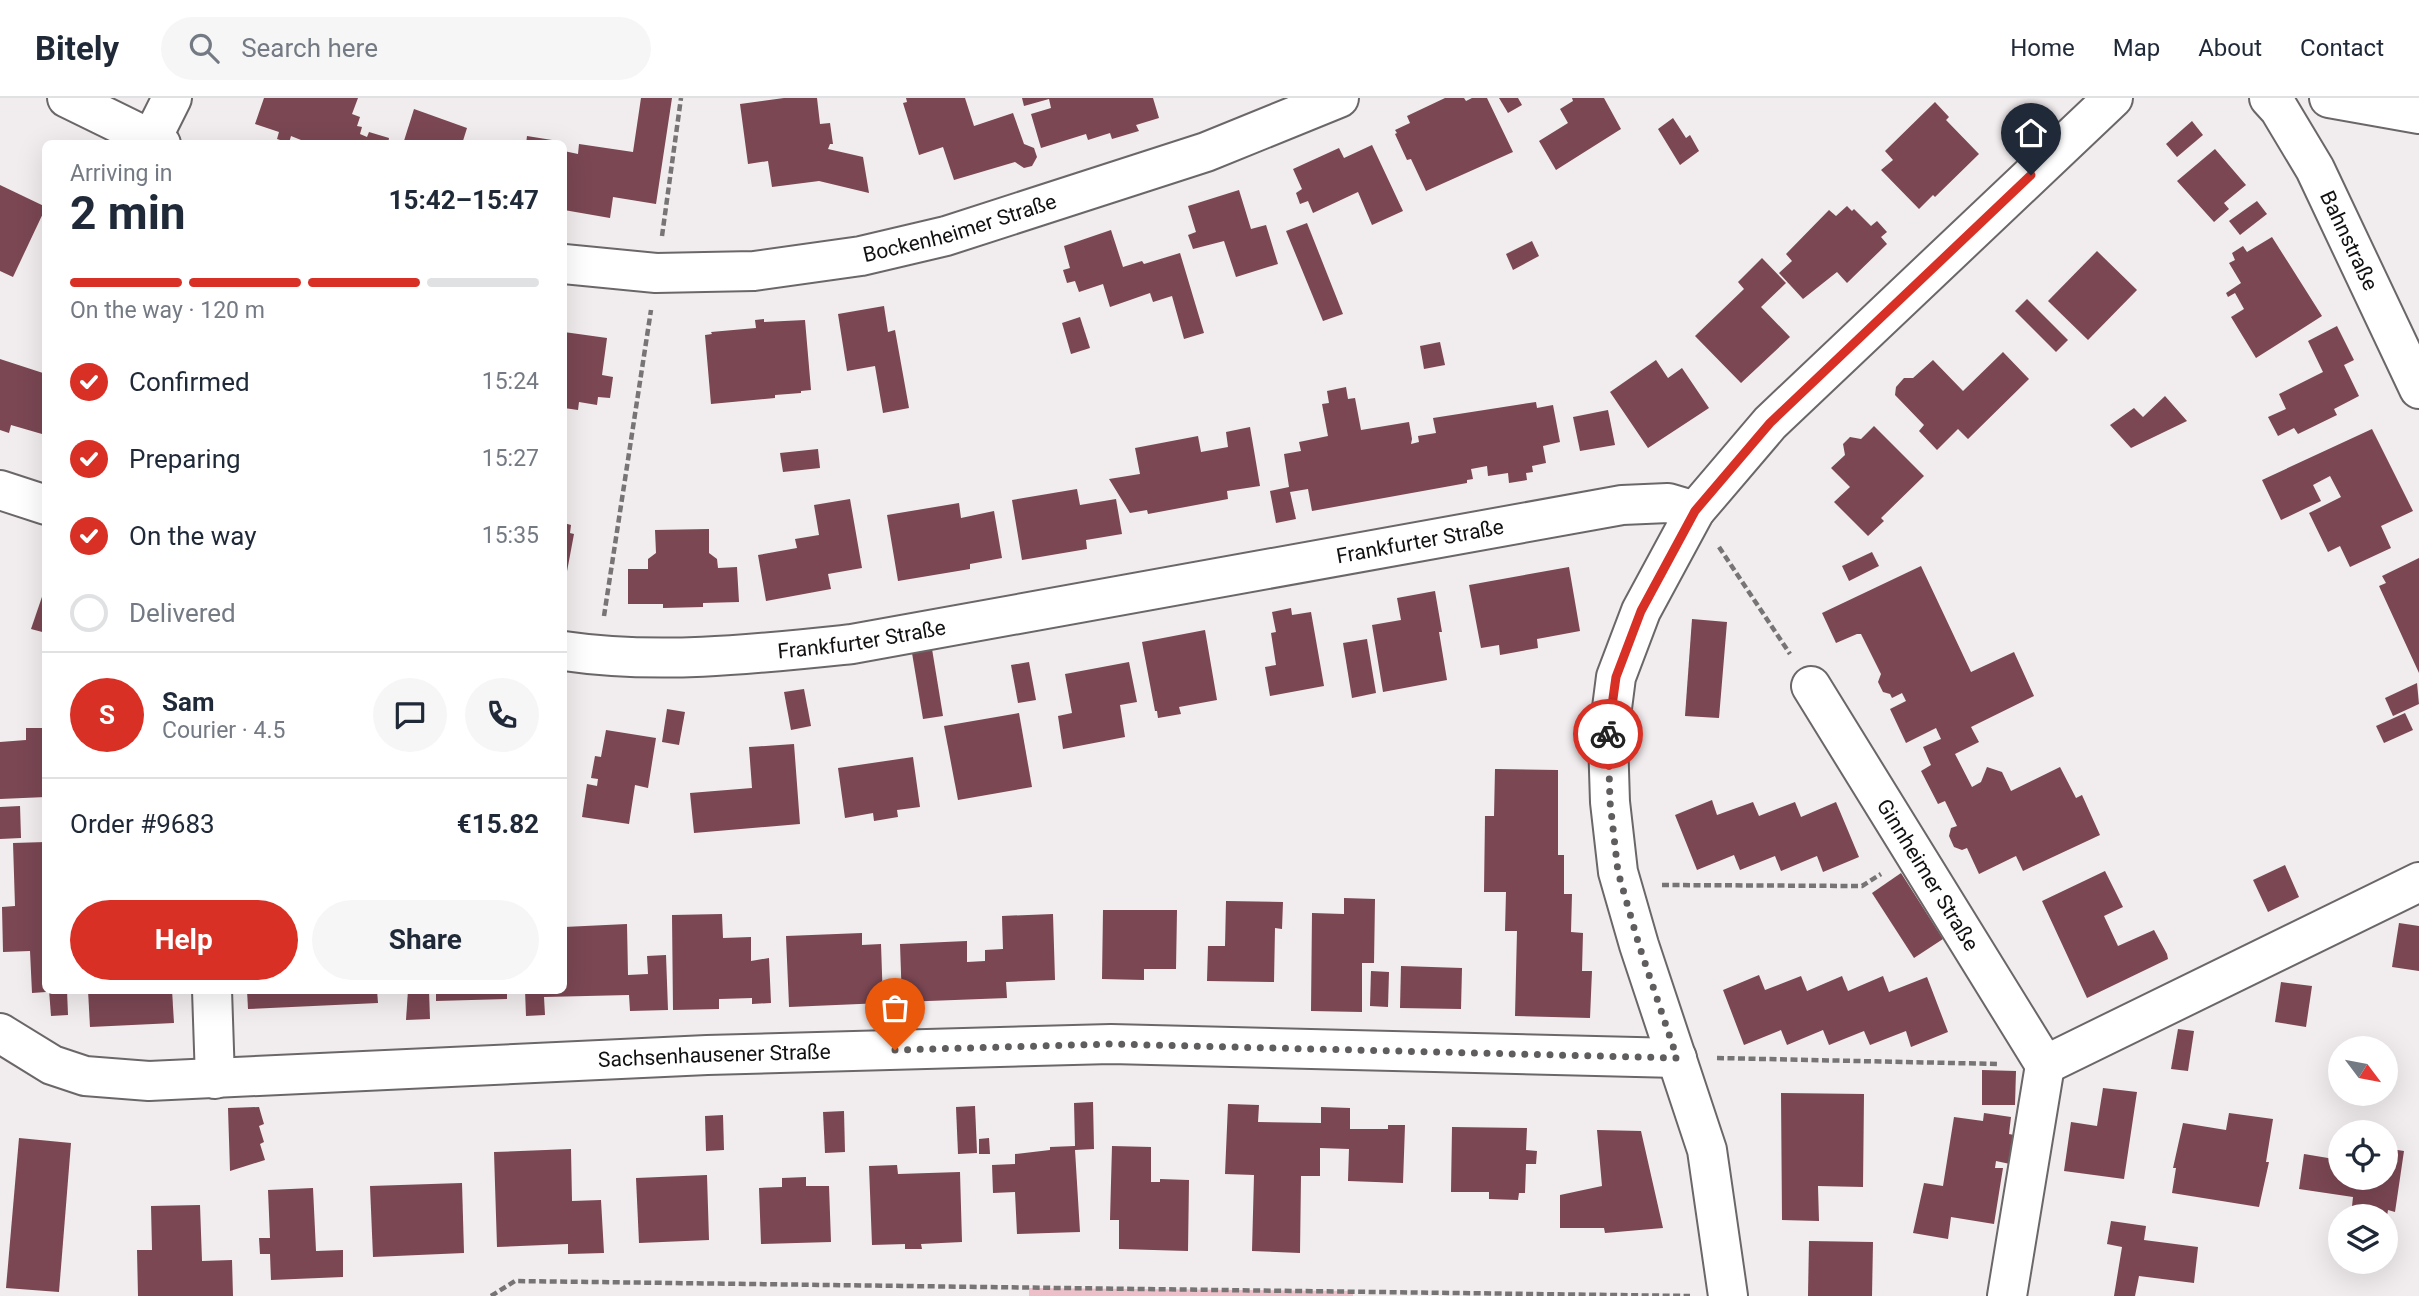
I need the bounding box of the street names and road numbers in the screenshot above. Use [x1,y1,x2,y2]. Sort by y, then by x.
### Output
street label: Bahnstraße [2315,187,2383,294]
street label: Bockenheimer Straße [861,189,1059,267]
street label: Frankfurter Straße [1334,515,1506,568]
street label: Frankfurter Straße [776,615,948,663]
street label: Ginnheimer Straße [1872,795,1983,955]
street label: Sachsenhausener Straße [597,1040,831,1072]

